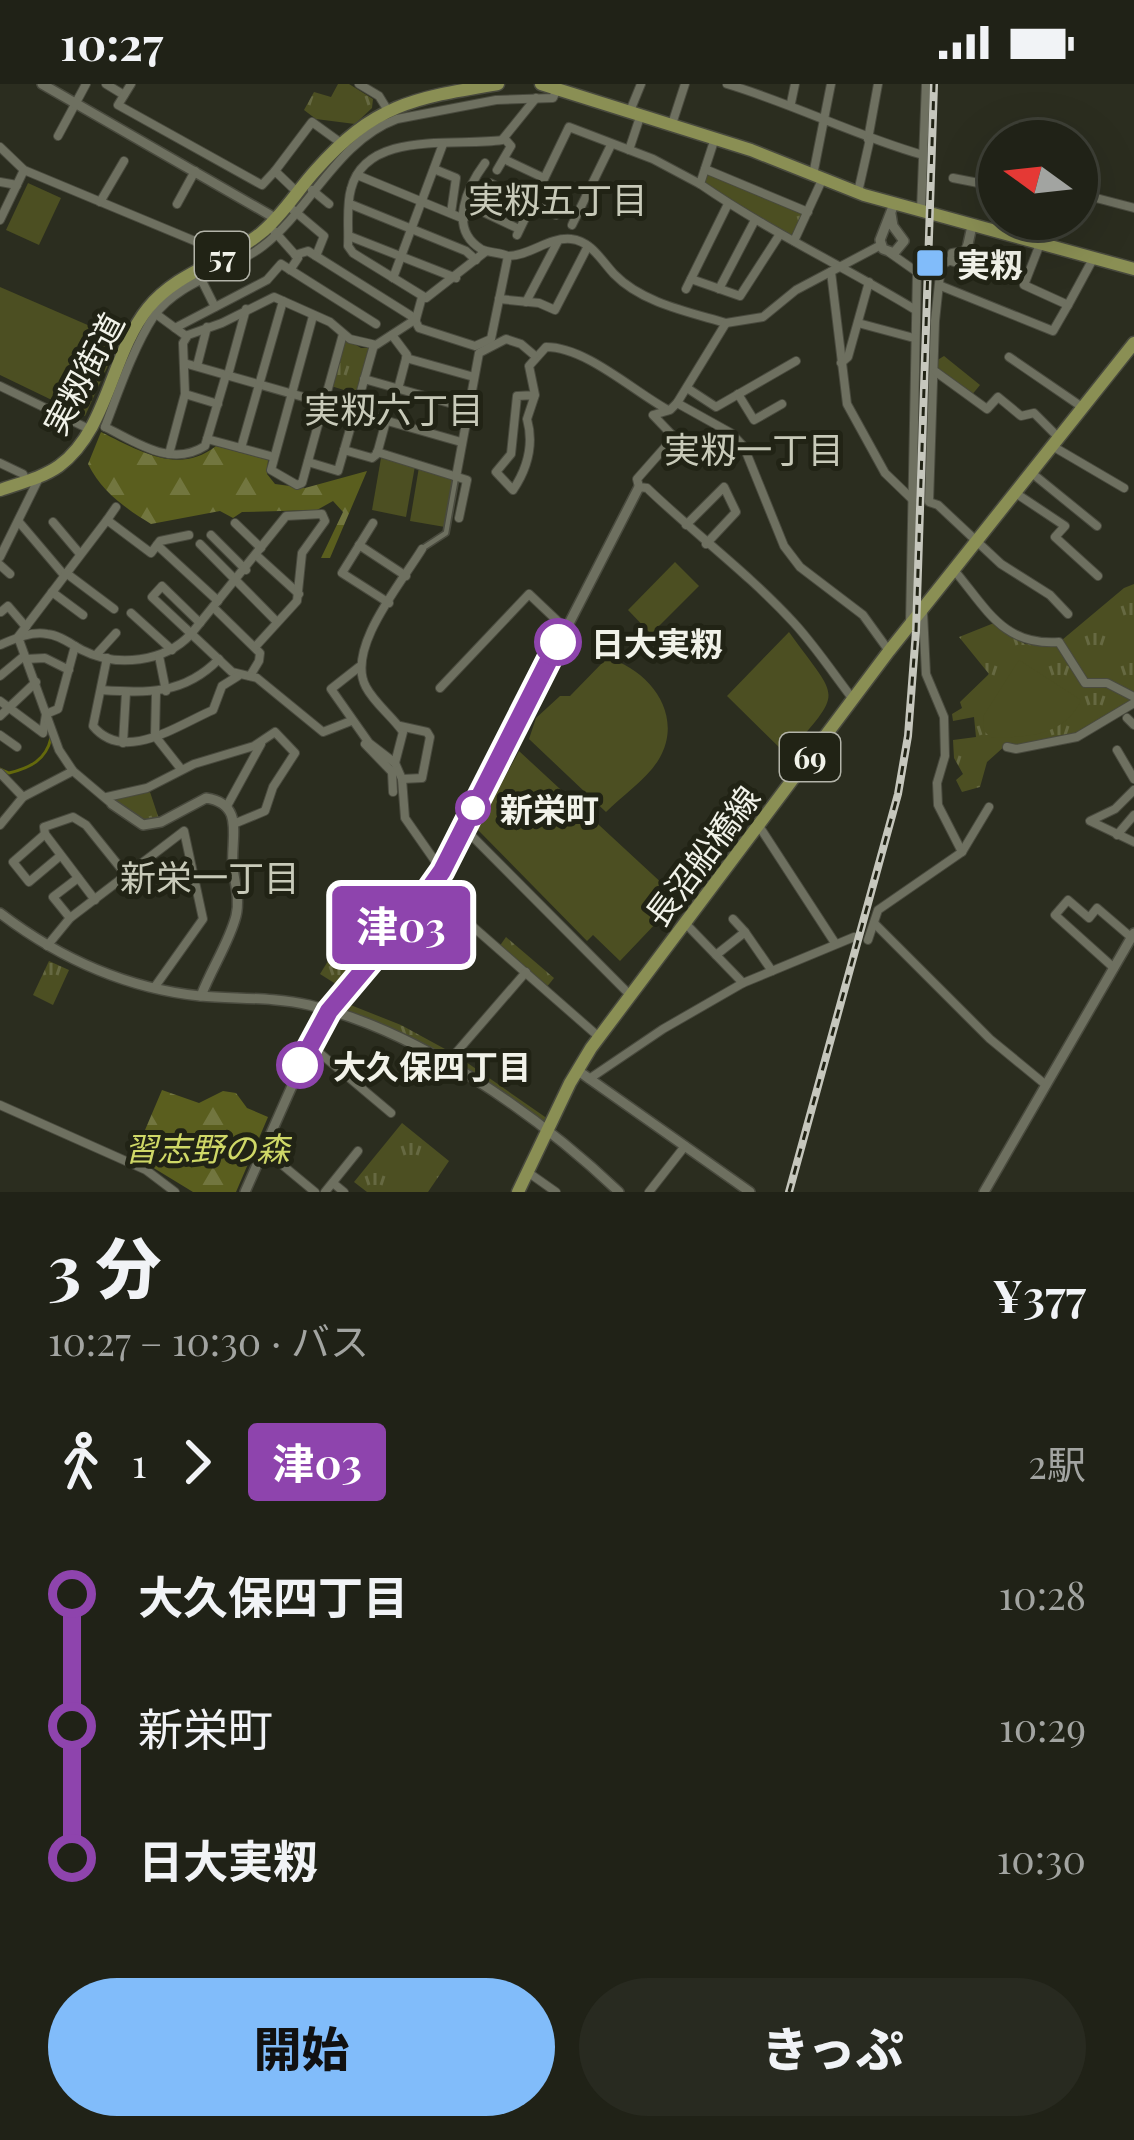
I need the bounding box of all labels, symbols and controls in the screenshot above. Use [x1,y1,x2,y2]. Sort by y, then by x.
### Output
text: 10:27 [60,12,163,72]
north arrow [978,120,1098,240]
map controls [978,120,1098,240]
district label: 実籾五丁目 [468,174,648,222]
road number: 57 [195,232,249,280]
place label: 実籾 [957,241,1023,285]
marker: 実籾 [914,247,946,279]
street label: 実籾街道 [32,304,132,442]
district label: 実籾六丁目 [304,384,484,432]
district label: 実籾一丁目 [664,424,844,472]
marker: 日大実籾 [536,620,580,664]
place label: 日大実籾 [591,620,723,664]
road number: 69 [780,733,840,781]
street label: 長沼船橋線 [634,776,768,934]
place label: 新栄町 [500,786,599,830]
marker: 新栄町 [457,792,489,824]
district label: 新栄一丁目 [120,852,300,900]
line badge: 津03 [332,886,470,964]
text: 津03 [356,897,446,953]
marker: 大久保四丁目 [278,1043,322,1087]
place label: 大久保四丁目 [333,1043,531,1087]
park label: 習志野の森 [125,1125,293,1169]
text: 3 分 [48,1222,162,1310]
text: ¥377 [993,1264,1086,1324]
text: 10:27 – 10:30 · バス [48,1314,369,1366]
icon: walk [48,1429,114,1495]
icon: forward [164,1429,230,1495]
text: 津03 [272,1434,362,1490]
text: 1 [132,1436,146,1488]
text: 2駅 [1028,1437,1086,1489]
text: 大久保四丁目 [138,1565,408,1625]
text: 10:28 [999,1568,1086,1620]
text: 新栄町 [138,1697,273,1757]
text: 10:29 [999,1700,1086,1752]
text: 日大実籾 [138,1829,318,1889]
text: 10:30 [997,1832,1086,1884]
button: 開始 [48,1978,555,2116]
button: きっぷ [579,1978,1086,2116]

